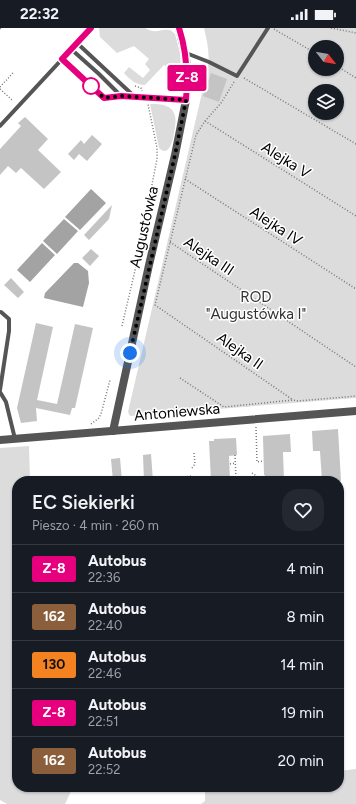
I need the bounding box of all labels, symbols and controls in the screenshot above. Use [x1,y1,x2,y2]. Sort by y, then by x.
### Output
text: 22:32 [20,5,59,23]
north arrow [308,40,344,76]
map controls [308,40,344,120]
line badge: Z-8 [164,65,210,91]
text: Z-8 [175,69,199,86]
unlabelled marker [82,77,100,95]
button: layers [308,84,344,120]
street label: Alejka V [258,138,314,182]
street label: Augustówka [126,184,162,270]
street label: Alejka IV [247,202,306,250]
street label: Alejka III [181,233,237,279]
park label: ROD "Augustówka I" [206,288,306,323]
street label: Alejka II [213,329,267,373]
your location [120,343,140,363]
street label: Antoniewska [133,399,221,425]
button: heart [282,489,324,531]
text: EC Siekierki [32,491,135,514]
text: Pieszo · 4 min · 260 m [32,518,159,533]
text: Autobus [88,552,146,570]
text: Z-8 [42,560,66,577]
text: 4 min [286,560,324,578]
text: 22:36 [88,570,120,585]
text: Autobus [88,600,146,618]
text: 162 [43,608,65,625]
text: 8 min [286,608,324,626]
text: 22:40 [88,618,122,633]
text: Autobus [88,648,146,666]
text: 130 [43,656,65,673]
text: 14 min [280,656,324,674]
text: 22:46 [88,666,121,681]
text: Autobus [88,696,146,714]
text: Z-8 [42,704,66,721]
text: 19 min [281,704,324,722]
text: 22:51 [88,714,119,729]
text: Autobus [88,744,146,762]
text: 162 [43,752,65,769]
text: 20 min [278,752,324,770]
text: 22:52 [88,762,121,777]

